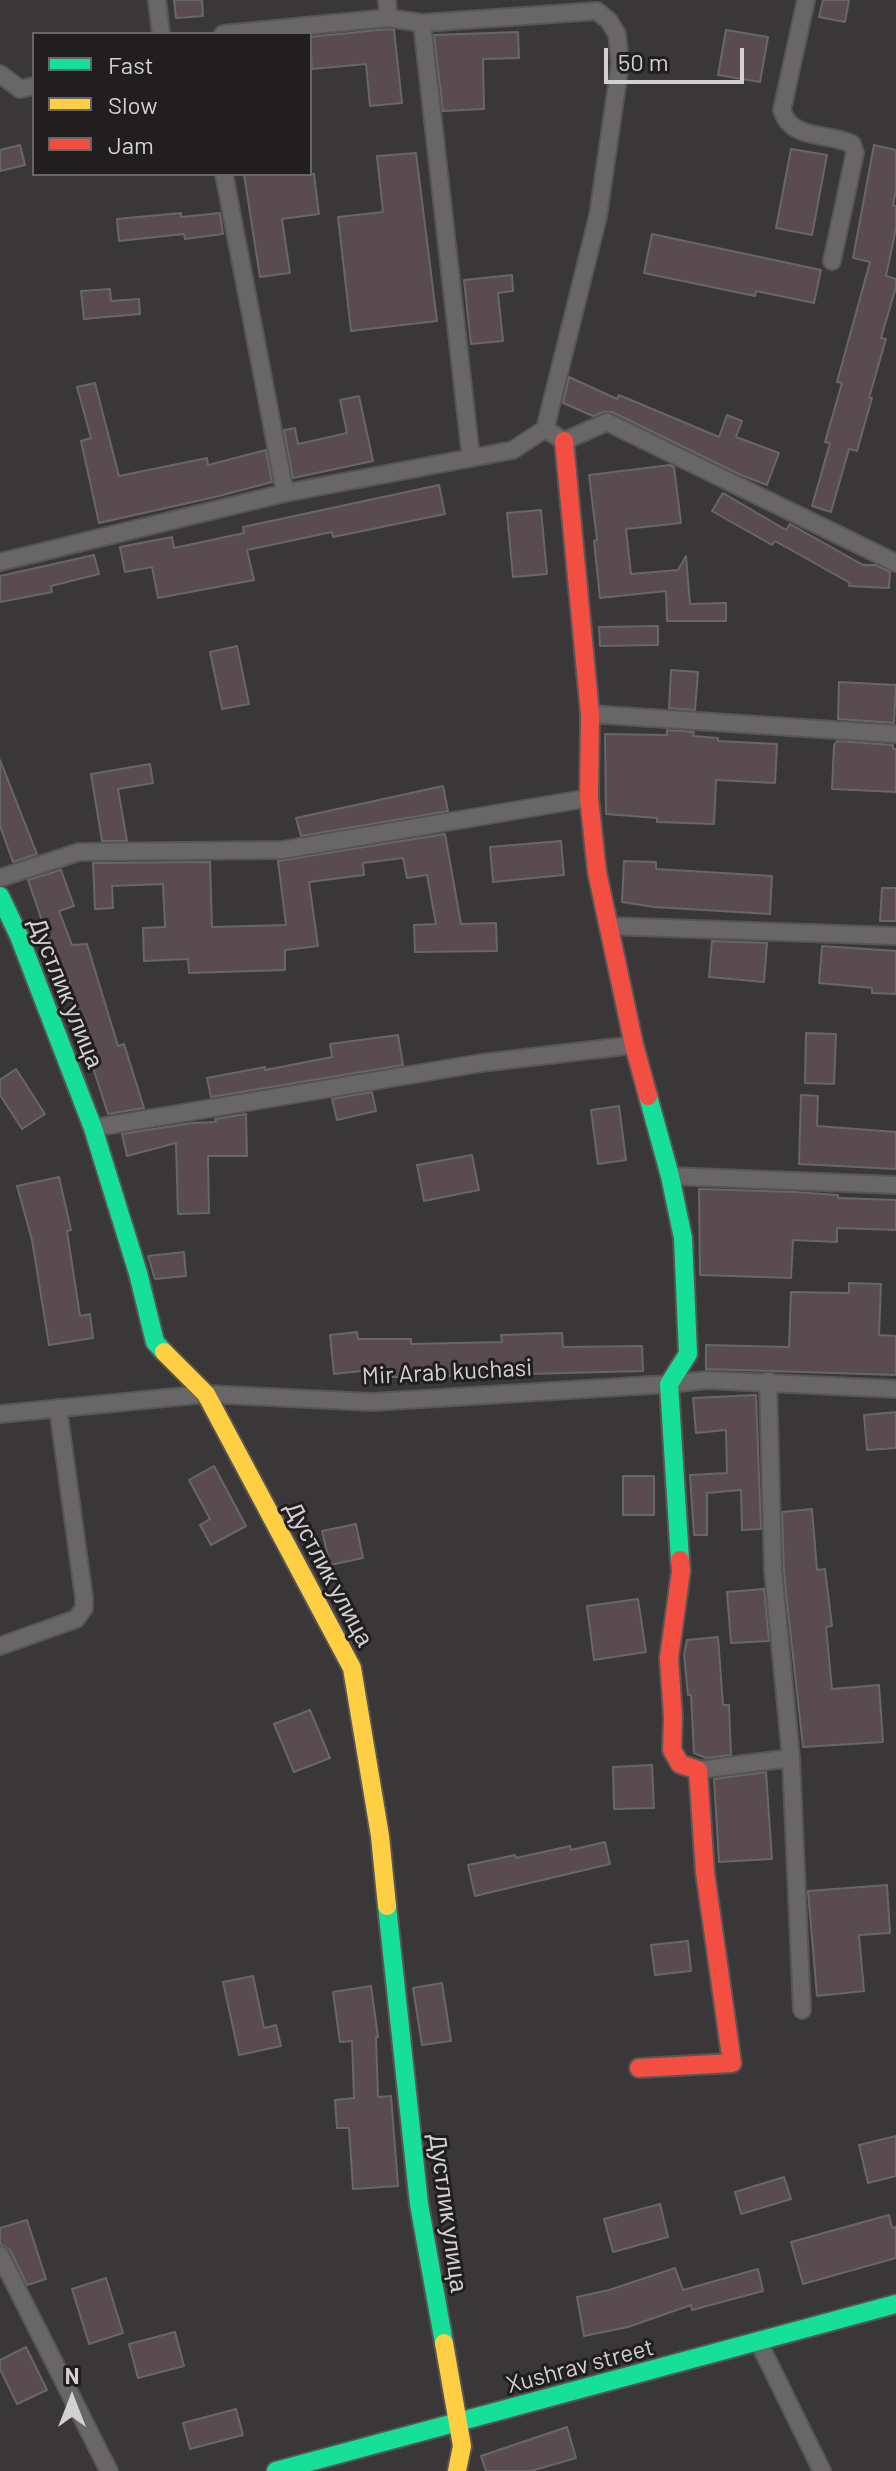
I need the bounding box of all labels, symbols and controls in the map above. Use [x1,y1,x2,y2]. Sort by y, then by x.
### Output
legend [32,32,312,176]
scale bar [608,32,748,82]
text: 50 m [618,47,669,76]
text: Fast [108,50,153,79]
text: Slow [108,90,157,119]
text: Jam [108,130,154,159]
street label: Дустлик улица [23,914,109,1072]
street label: Mir Arab kuchasi [361,1353,533,1391]
street label: Дустлик улица [279,1497,379,1651]
street label: Дустлик улица [423,2132,473,2294]
street label: Xushrav street [503,2332,657,2400]
north arrow [32,2359,112,2439]
text: N [65,2362,79,2388]

